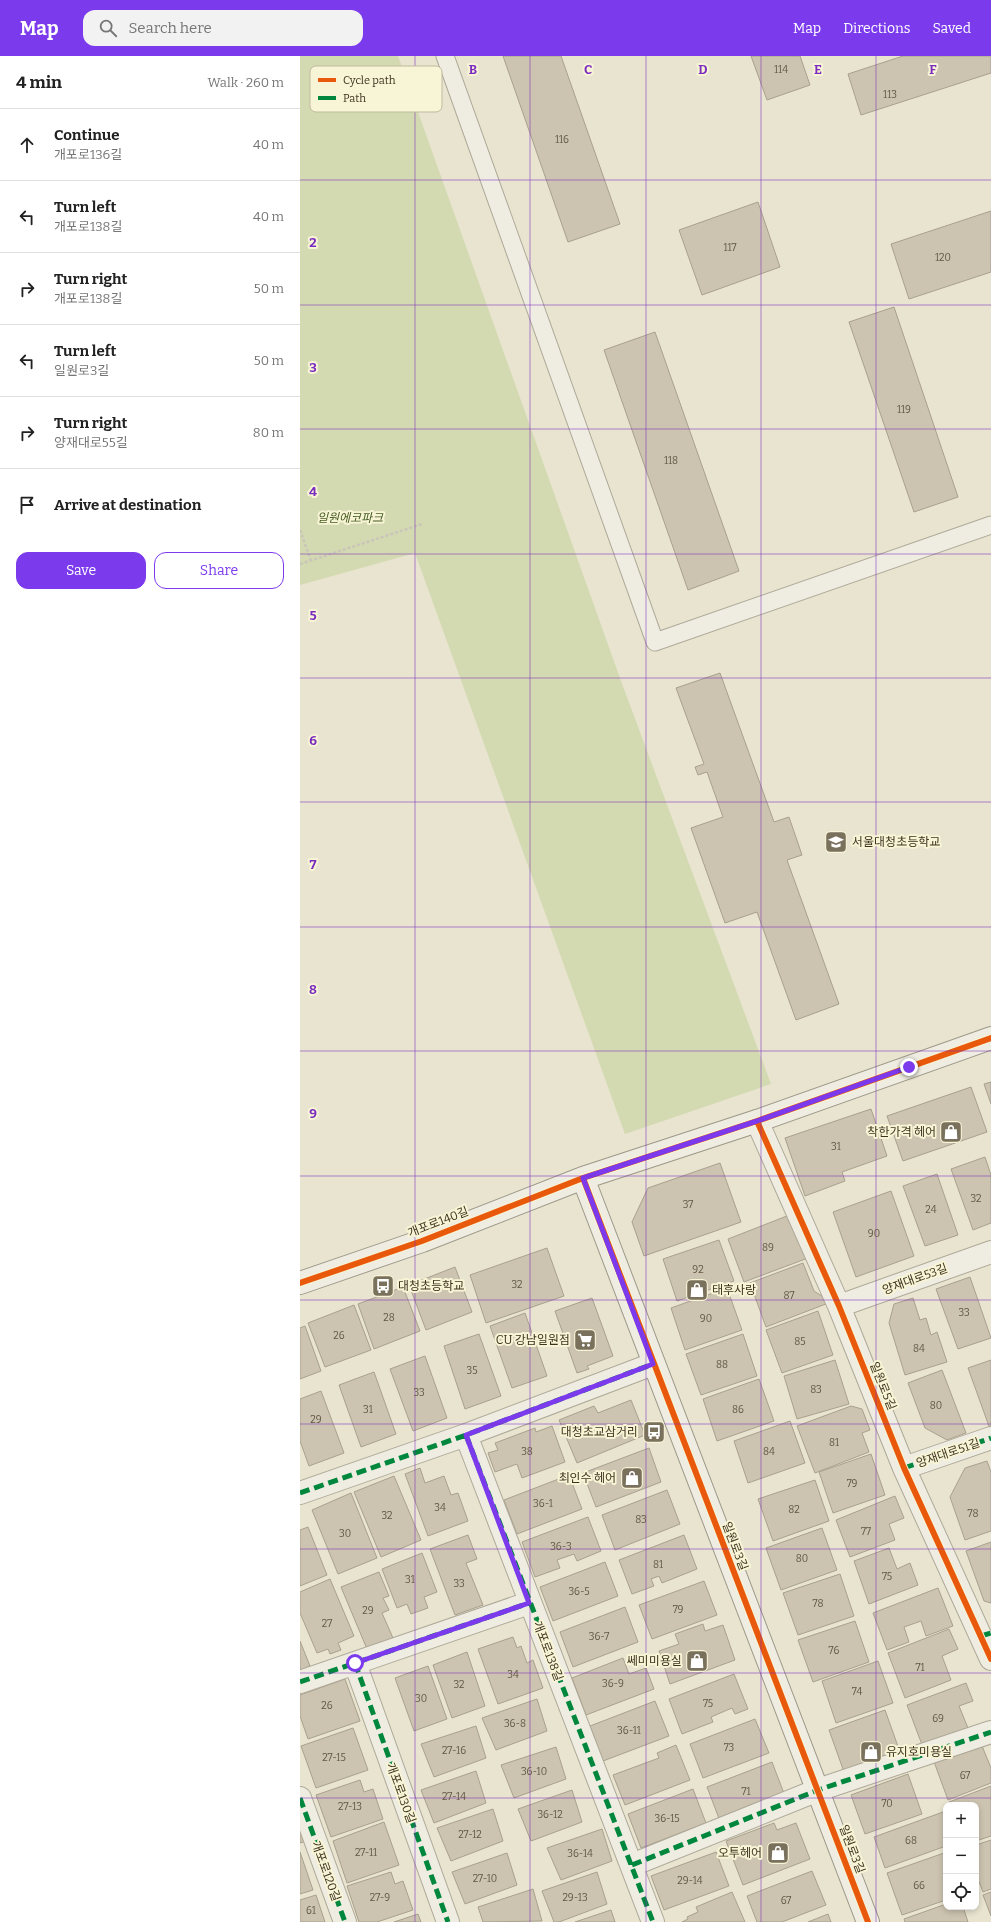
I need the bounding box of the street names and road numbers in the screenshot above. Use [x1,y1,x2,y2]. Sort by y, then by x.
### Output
street label: 개포로140길 [406,1204,470,1240]
street label: 양재대로53길 [881,1261,949,1297]
street label: 일원로5길 [867,1360,899,1412]
street label: 양재대로51길 [914,1436,982,1470]
street label: 일원로3길 [719,1520,751,1572]
street label: 개포로138길 [530,1619,566,1683]
street label: 개포로130길 [384,1761,418,1825]
street label: 일원로3길 [836,1823,868,1875]
street label: 개포로120길 [309,1839,343,1903]

